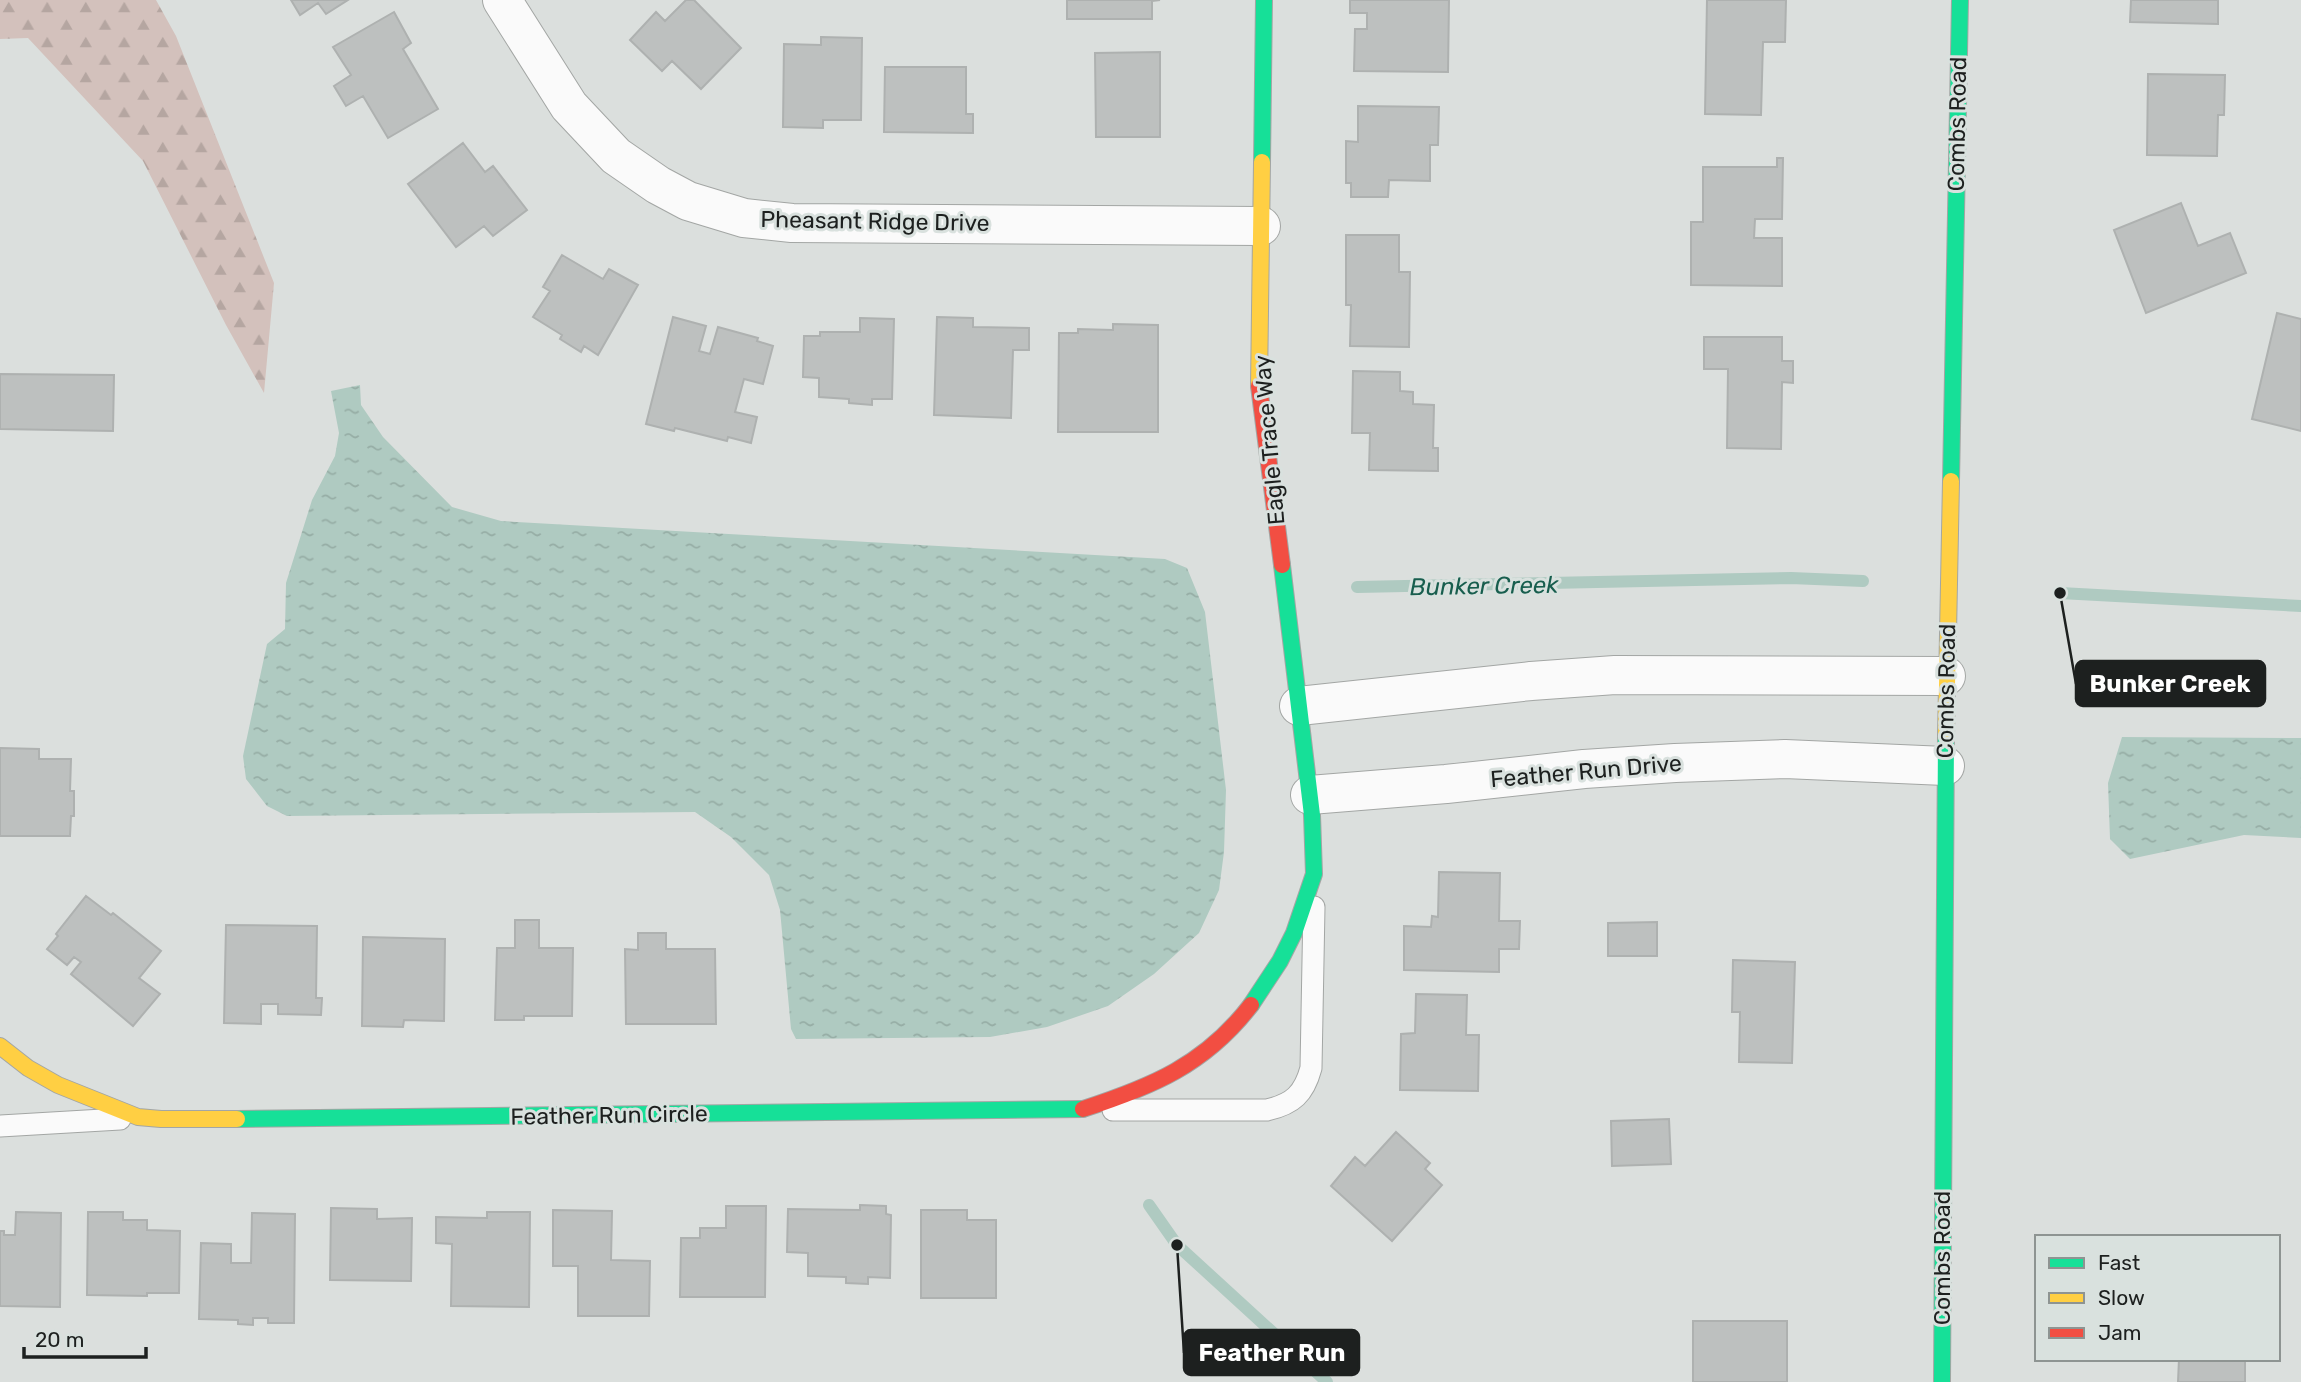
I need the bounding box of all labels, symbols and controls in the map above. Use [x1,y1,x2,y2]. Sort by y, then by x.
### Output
street label: Combs Road [1942,57,1972,191]
street label: Pheasant Ridge Drive [760,205,990,237]
street label: Eagle Trace Way [1248,354,1290,526]
water label: Bunker Creek [1409,571,1559,601]
street label: Combs Road [1931,624,1961,758]
callout: Bunker Creek [2076,661,2265,706]
text: Bunker Creek [2089,670,2251,698]
street label: Feather Run Drive [1489,749,1683,793]
street label: Feather Run Circle [510,1099,708,1131]
street label: Combs Road [1928,1191,1956,1325]
legend [2035,1235,2280,1361]
text: Fast [2098,1250,2140,1275]
text: Slow [2098,1285,2145,1310]
scale bar [24,1316,147,1360]
text: Jam [2098,1320,2142,1345]
text: 20 m [35,1327,84,1352]
callout: Feather Run [1184,1330,1359,1375]
text: Feather Run [1199,1339,1345,1367]

